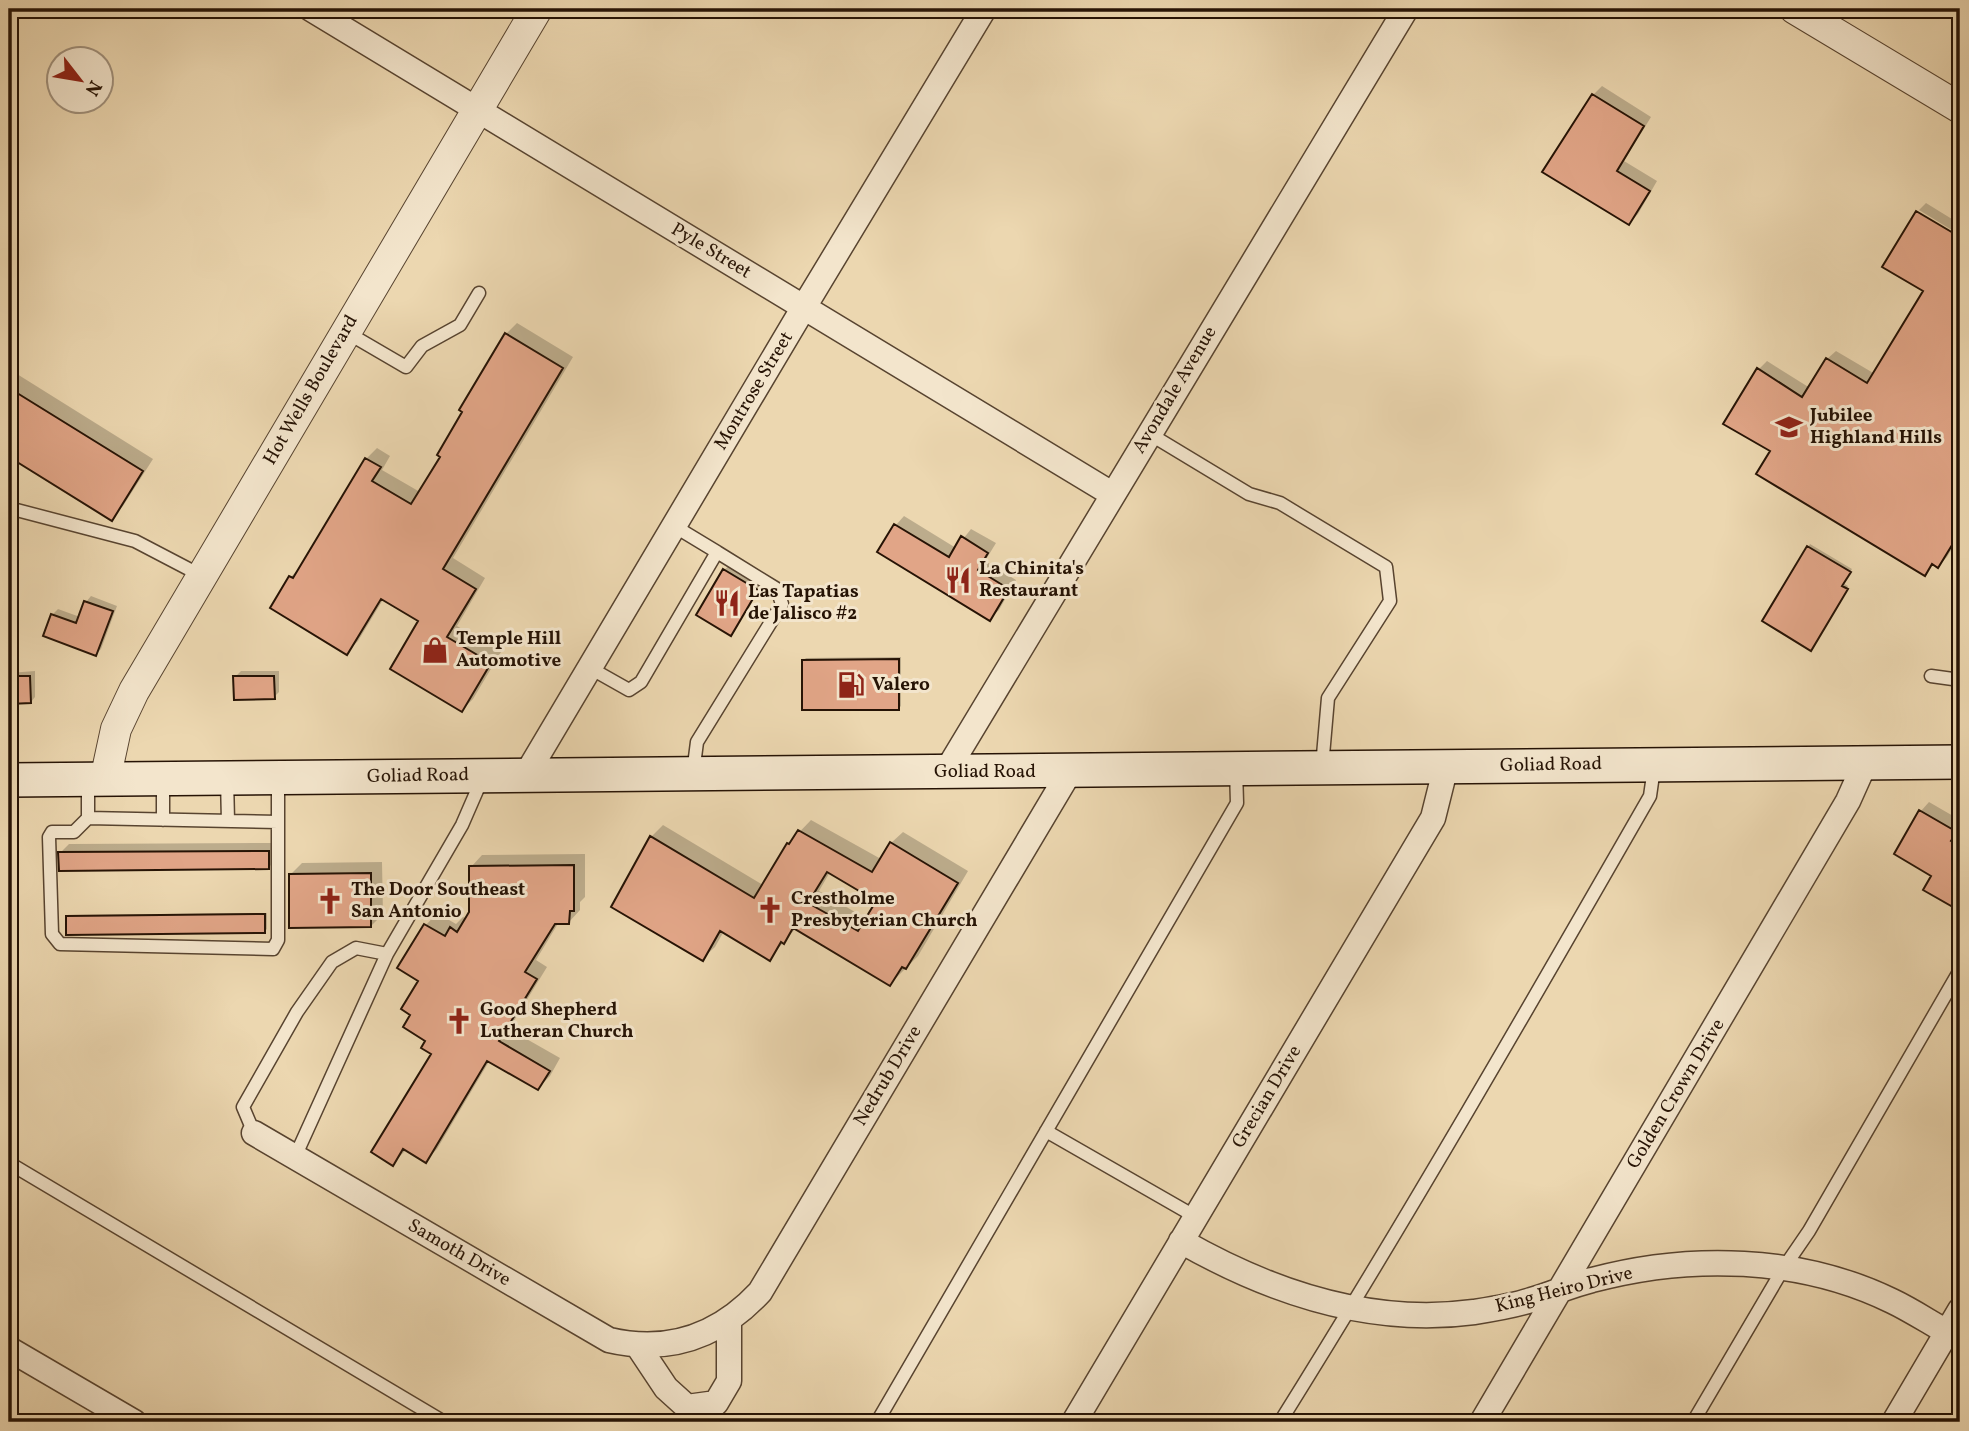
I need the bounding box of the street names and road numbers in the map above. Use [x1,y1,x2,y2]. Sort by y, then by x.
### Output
street label: Pyle Street [666,217,756,285]
street label: Hot Wells Boulevard [257,310,365,470]
street label: Avondale Avenue [1127,321,1223,459]
street label: Montrose Street [708,326,800,455]
street label: Goliad Road [1500,751,1602,779]
street label: Goliad Road [934,759,1036,785]
street label: Goliad Road [367,762,469,790]
street label: Golden Crown Drive [1621,1014,1731,1174]
street label: Nedrub Drive [848,1021,928,1131]
street label: Grecian Drive [1226,1041,1308,1153]
street label: Samoth Drive [403,1213,515,1293]
street label: King Heiro Drive [1493,1260,1635,1320]

